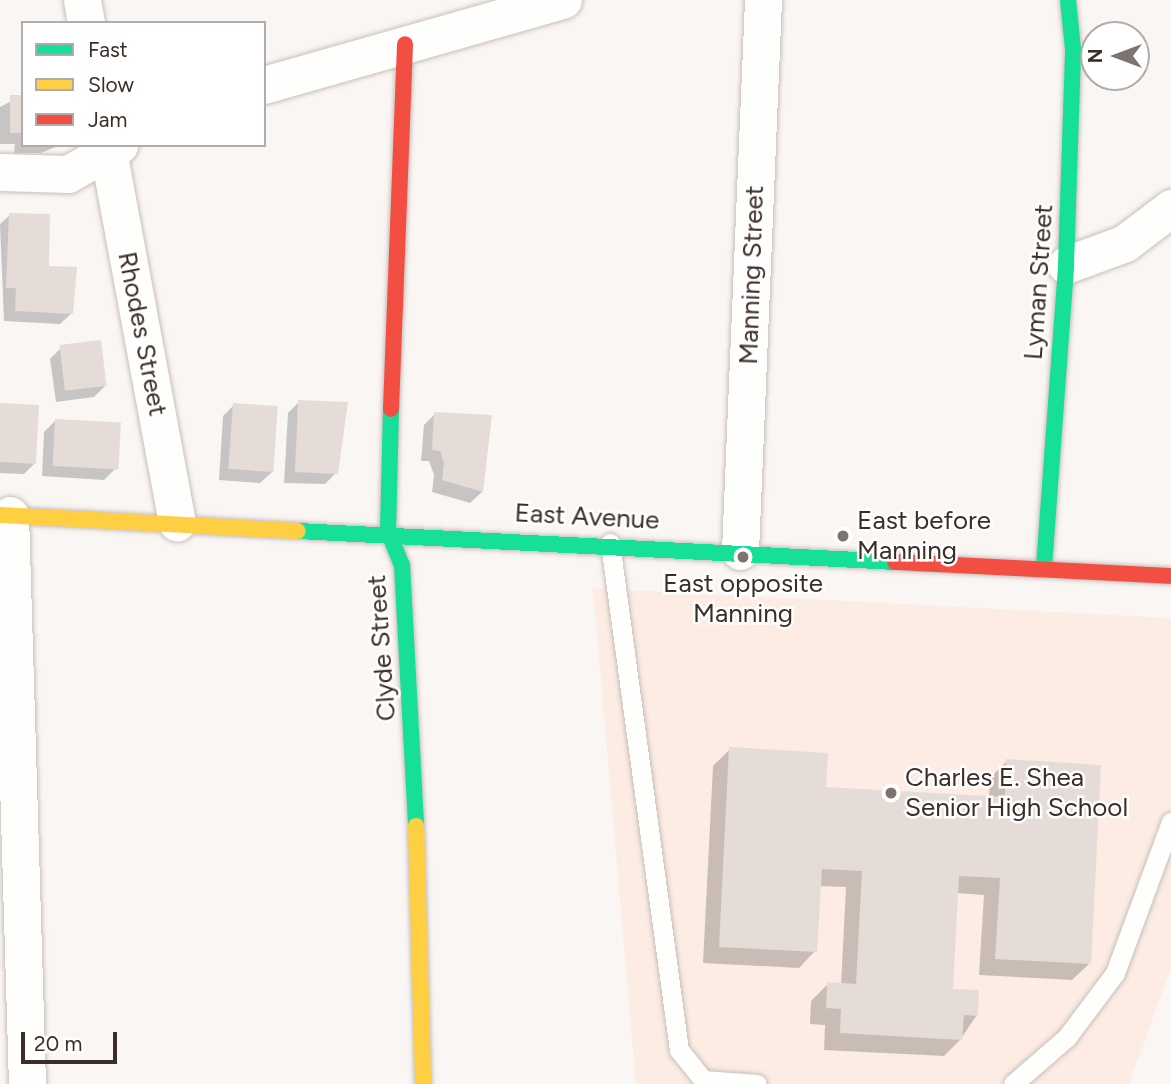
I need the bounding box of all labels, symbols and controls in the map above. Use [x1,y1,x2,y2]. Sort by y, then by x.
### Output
legend [21,21,266,147]
north arrow [1080,21,1150,91]
text: Fast [88,37,128,62]
text: N [1084,49,1107,63]
text: Slow [88,72,134,97]
text: Jam [88,107,127,132]
street label: Manning Street [733,185,771,365]
street label: Lyman Street [1018,203,1060,361]
street label: Rhodes Street [111,249,173,419]
street label: East Avenue [514,498,660,536]
place label: East before Manning [857,505,991,566]
marker: East before Manning [835,528,851,544]
marker: East opposite Manning [735,549,751,565]
place label: East opposite Manning [663,568,823,630]
street label: Clyde Street [361,574,403,722]
place label: Charles E. Shea Senior High School [905,762,1128,824]
marker: Charles E. Shea Senior High School [883,785,899,801]
scale bar [24,1018,121,1062]
text: 20 m [34,1031,82,1056]

